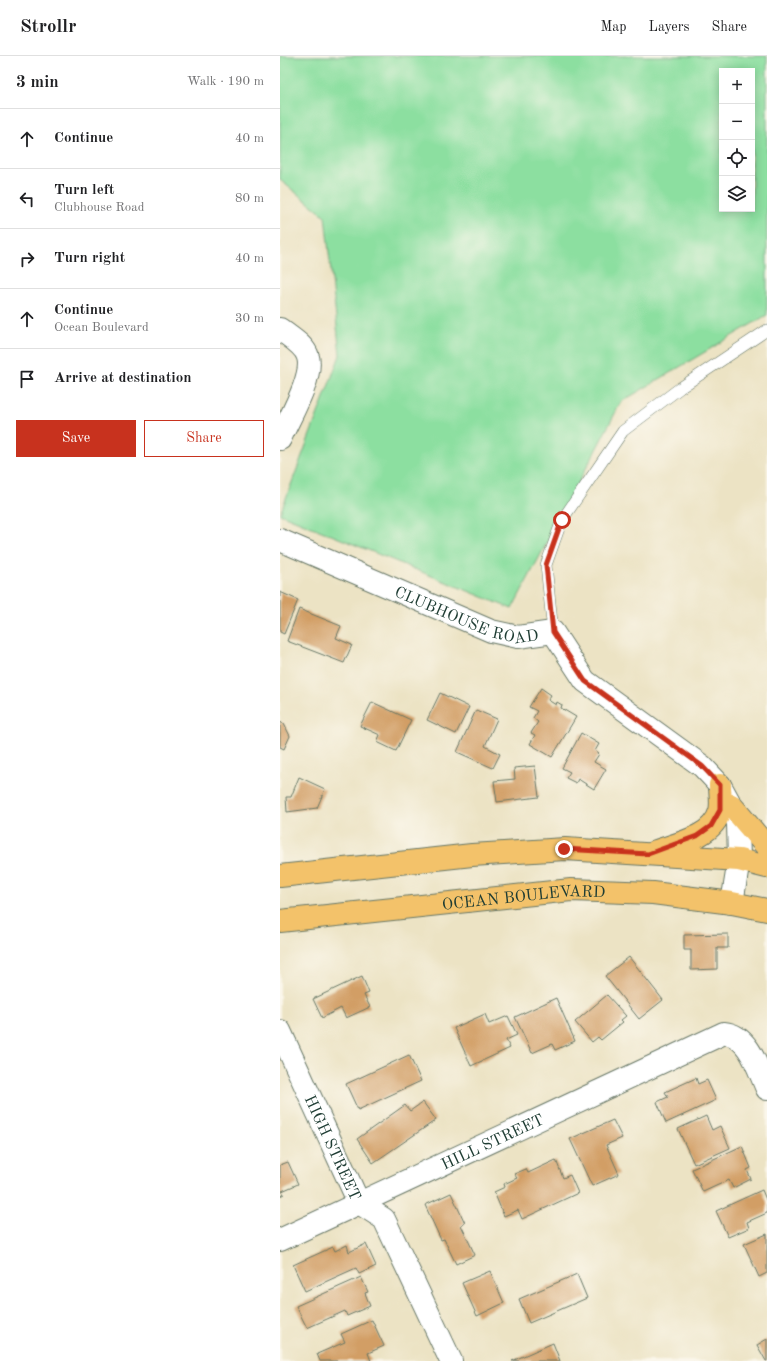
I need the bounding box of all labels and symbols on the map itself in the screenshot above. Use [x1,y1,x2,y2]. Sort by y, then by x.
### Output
route start [553,511,571,529]
street label: CLUBHOUSE ROAD [392,584,540,648]
route end [555,840,573,858]
street label: OCEAN BOULEVARD [441,884,606,914]
street label: HIGH STREET [301,1093,363,1203]
street label: HILL STREET [439,1112,547,1174]

